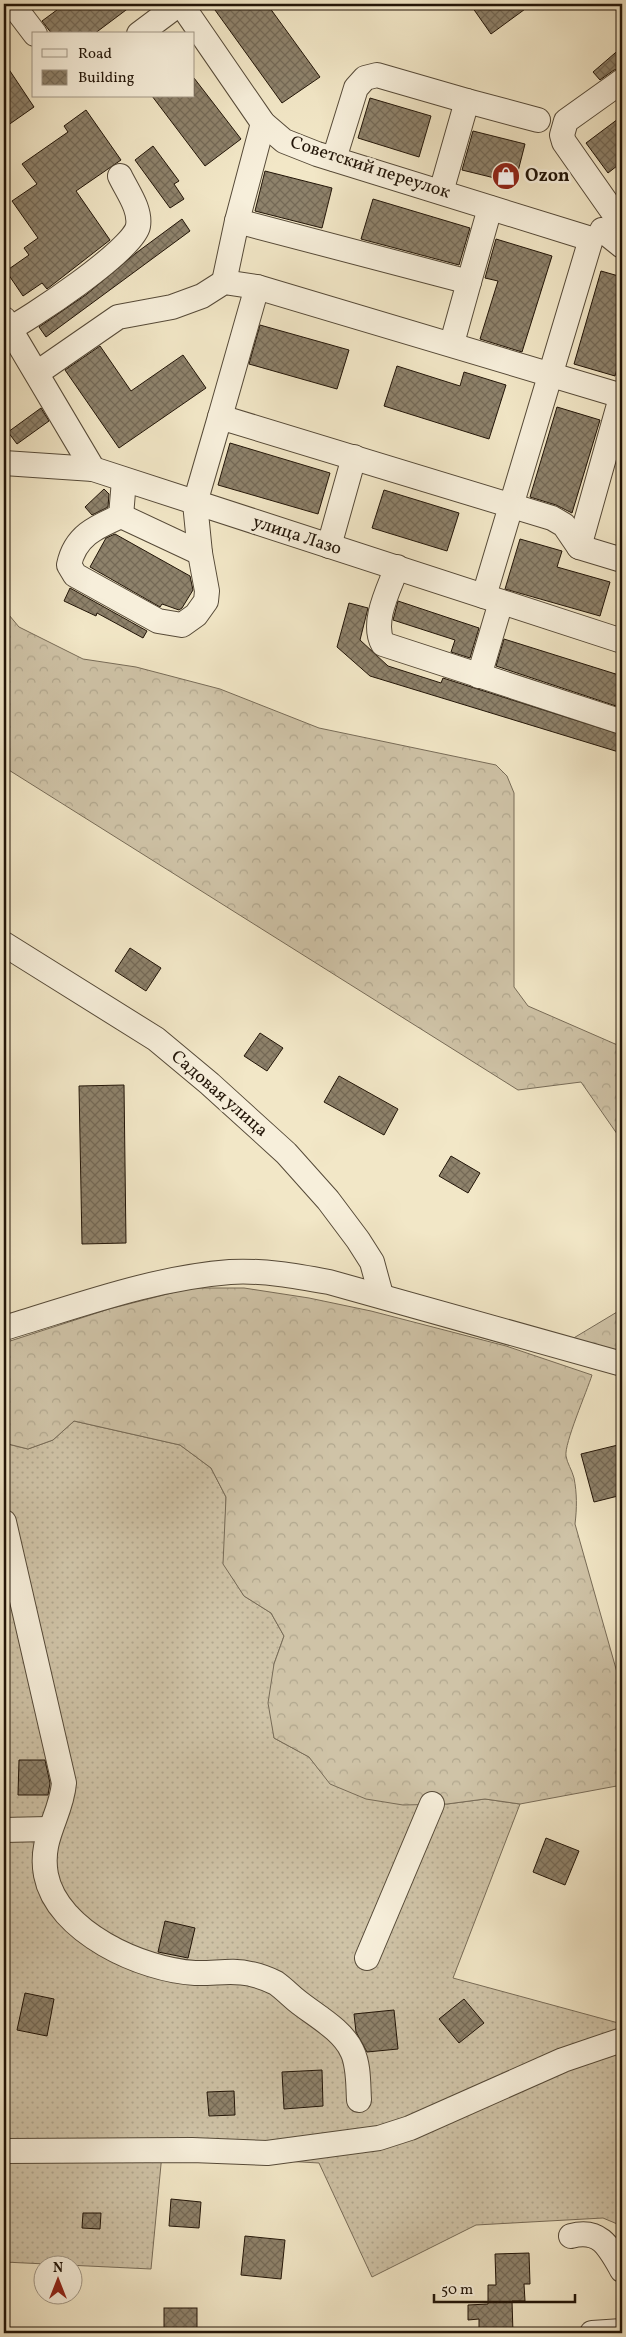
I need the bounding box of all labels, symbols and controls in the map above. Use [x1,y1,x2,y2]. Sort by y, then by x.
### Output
legend [32,32,195,98]
text: Road [78,44,112,65]
text: Building [78,68,135,89]
street label: Советский переулок [287,130,454,206]
shop icon: Ozon [491,161,521,191]
place label: Ozon [525,164,570,189]
street label: улица Лазо [249,510,345,562]
street label: Садовая улица [165,1045,273,1143]
north arrow [32,2254,82,2304]
text: N [53,2259,63,2278]
scale bar [434,2272,575,2304]
text: 50 m [441,2280,473,2301]

